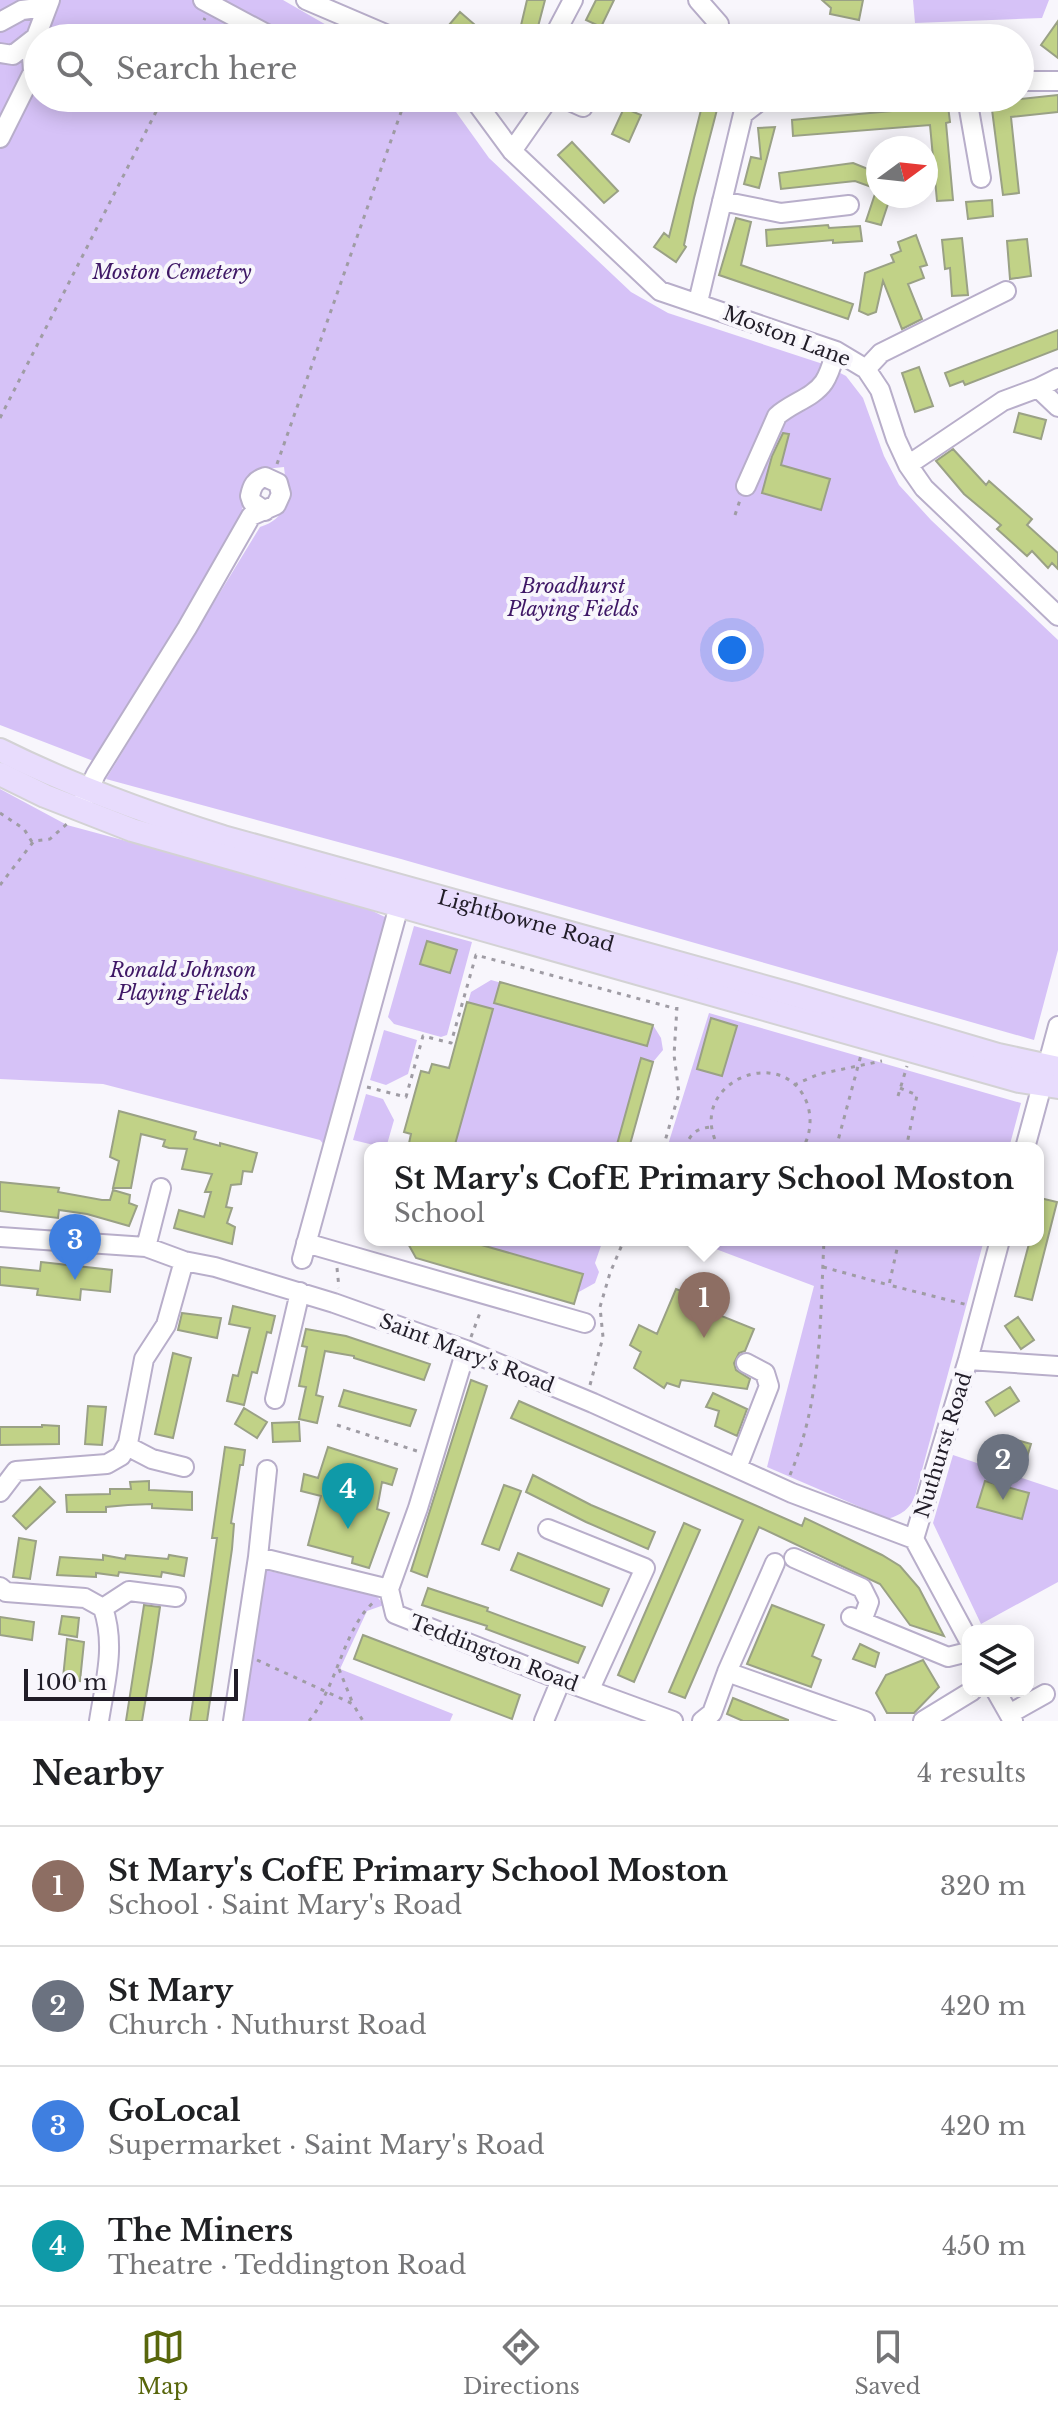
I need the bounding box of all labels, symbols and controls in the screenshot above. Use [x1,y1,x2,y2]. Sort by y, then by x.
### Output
search box [24,24,1034,112]
icon: search [52,46,96,90]
text: Search here [116,50,297,87]
north arrow [866,136,938,208]
park label: Moston Cemetery [91,260,252,284]
street label: Moston Lane [720,301,854,371]
park label: Broadhurst Playing Fields [506,574,639,621]
your location [712,630,752,670]
street label: Lightbowne Road [435,885,617,957]
park label: Ronald Johnson Playing Fields [109,958,256,1005]
popup [364,1142,1044,1246]
text: St Mary's CofE Primary School Moston [394,1160,1014,1197]
text: School [394,1197,485,1229]
pin: 3 [49,1214,101,1280]
pin: 1 [678,1272,730,1338]
street label: Saint Mary's Road [376,1309,558,1397]
street label: Nuthurst Road [909,1369,977,1521]
pin: 2 [977,1434,1029,1500]
pin: 4 [322,1463,374,1529]
street label: Teddington Road [406,1610,582,1696]
map controls [962,1625,1034,1697]
button: layers [962,1625,1034,1697]
scale bar [24,1665,238,1701]
text: 100 m [36,1669,107,1696]
text: Nearby [32,1752,164,1794]
text: 4 results [917,1757,1026,1789]
text: St Mary's CofE Primary School Moston [108,1852,728,1889]
text: 1 [52,1870,64,1902]
text: 320 m [940,1870,1026,1902]
text: School · Saint Mary's Road [108,1889,462,1921]
text: St Mary [108,1972,233,2009]
text: 2 [50,1990,66,2022]
text: 420 m [941,1990,1026,2022]
text: Church · Nuthurst Road [108,2009,426,2041]
text: GoLocal [108,2092,241,2129]
text: 3 [50,2110,66,2142]
text: 420 m [941,2110,1026,2142]
text: Supermarket · Saint Mary's Road [108,2129,545,2161]
text: The Miners [108,2212,293,2249]
text: 4 [49,2230,67,2262]
text: 450 m [942,2230,1026,2262]
text: Theatre · Teddington Road [108,2249,466,2281]
tab: Map [137,2325,188,2400]
tab: Directions [463,2325,580,2400]
tab: Saved [854,2325,921,2400]

